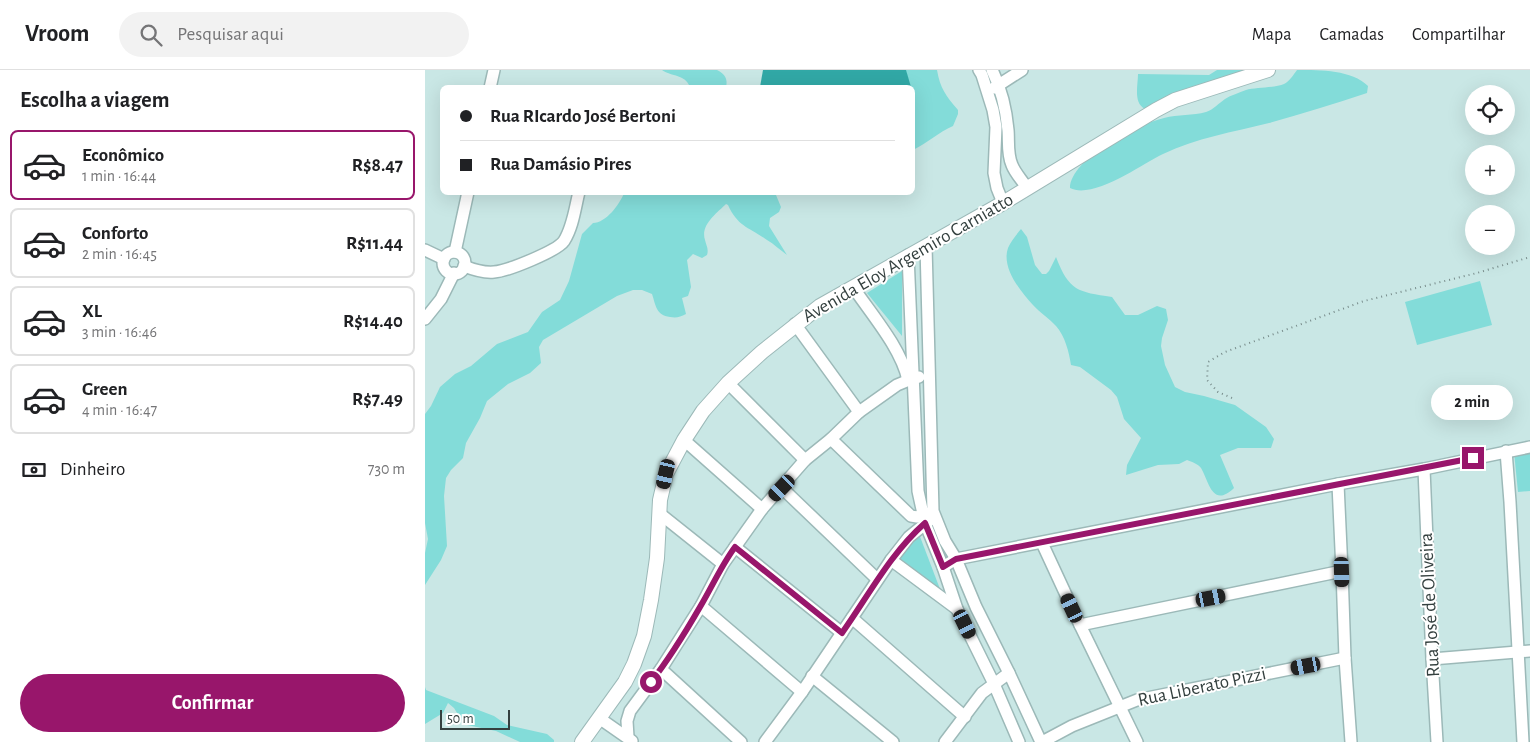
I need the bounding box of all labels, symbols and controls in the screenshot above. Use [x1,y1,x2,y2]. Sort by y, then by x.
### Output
search box [119,12,469,57]
icon: search [137,21,165,49]
text: Vroom [25,22,89,46]
text: Pesquisar aqui [177,25,284,44]
text: Mapa [1252,26,1291,44]
text: Camadas [1319,26,1384,44]
text: Compartilhar [1412,26,1505,44]
map controls [1465,85,1515,255]
button: locate [1465,85,1515,135]
text: Escolha a viagem [20,89,169,111]
text: Rua RIcardo José Bertoni [490,107,676,126]
icon: car [22,143,67,188]
button: + [1465,145,1515,195]
text: Econômico [82,146,164,165]
text: Rua Damásio Pires [490,155,632,174]
text: R$8.47 [352,156,403,175]
text: 1 min · 16:44 [82,168,156,184]
street label: Avenida Eloy Argemiro Carniatto [799,190,1017,326]
button: − [1465,205,1515,255]
icon: car [22,221,67,266]
text: Conforto [82,224,148,243]
text: R$11.44 [346,234,403,253]
text: 2 min · 16:45 [82,246,157,262]
icon: car [22,299,67,344]
text: XL [82,302,102,321]
text: R$14.40 [343,312,403,331]
text: 3 min · 16:46 [82,324,157,340]
icon: car [22,377,67,422]
text: Green [82,380,128,399]
callout: 2 min [1432,386,1514,420]
text: R$7.49 [352,390,403,409]
text: 2 min [1454,394,1490,410]
text: 4 min · 16:47 [82,402,157,418]
route end [1462,447,1484,469]
icon: cash [20,456,48,484]
car [655,458,676,490]
text: Dinheiro [60,460,125,479]
text: 730 m [368,461,405,477]
car [766,472,797,504]
street label: Rua José de Oliveira [1417,532,1443,678]
car [1333,557,1350,587]
car [1194,588,1227,608]
car [1058,591,1085,625]
car [951,607,978,641]
car [1289,656,1322,676]
street label: Rua Liberato Pizzi [1136,664,1268,710]
route start [640,671,662,693]
button: Confirmar [20,674,405,732]
scale bar [440,707,510,730]
text: 50 m [447,712,474,726]

